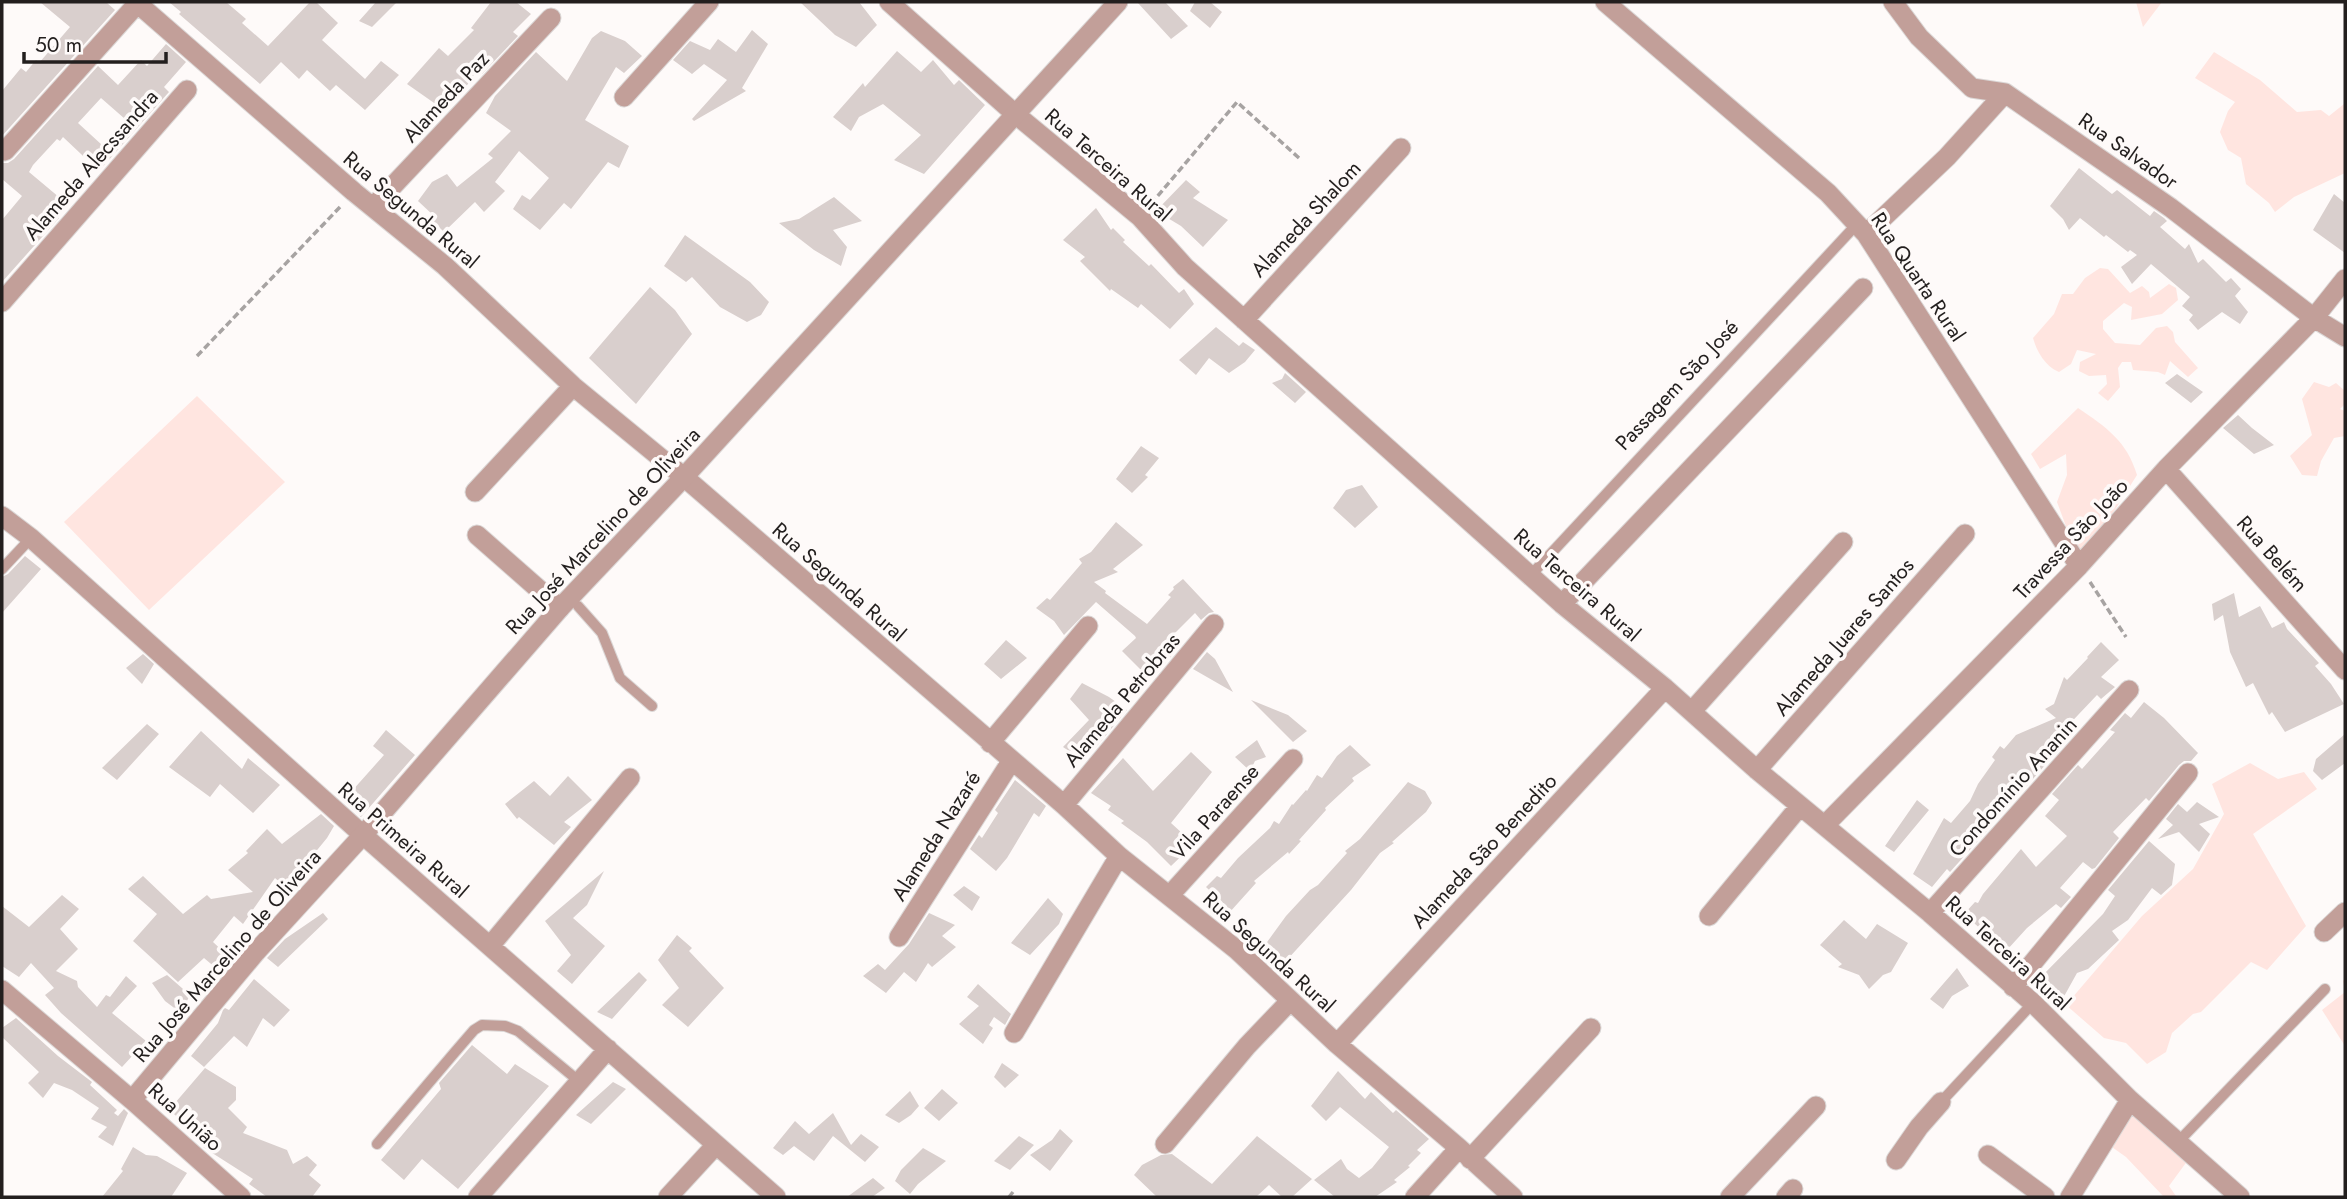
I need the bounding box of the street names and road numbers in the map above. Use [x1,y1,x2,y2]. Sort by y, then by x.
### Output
street label: Alameda Paz [396,44,496,149]
street label: Alameda Alecssandra [17,83,165,247]
street label: Rua Terceira Rural [1038,101,1178,229]
street label: Rua Salvador [2072,106,2185,197]
street label: Rua Segunda Rural [337,144,485,276]
street label: Alameda Shalom [1244,154,1368,284]
street label: Rua Quarta Rural [1863,206,1973,348]
street label: Passagem São José [1608,313,1746,457]
street label: Rua José Marcelino de Oliveira [499,421,707,641]
street label: Travessa São João [2007,472,2135,606]
street label: Rua Belém [2229,509,2315,599]
street label: Rua Segunda Rural [765,515,913,649]
street label: Rua Terceira Rural [1507,521,1647,649]
street label: Alameda Juares Santos [1767,551,1921,723]
street label: Alameda Petrobras [1057,626,1187,774]
street label: Condomínio Ananin [1942,710,2084,864]
street label: Vila Paraense [1164,757,1266,867]
street label: Alameda Nazaré [884,765,988,907]
street label: Alameda São Benedito [1404,767,1564,935]
street label: Rua Primeira Rural [331,775,475,905]
street label: Rua José Marcelino de Oliveira [126,843,328,1069]
street label: Rua Segunda Rural [1196,884,1342,1020]
street label: Rua Terceira Rural [1939,889,2077,1017]
street label: Rua União [141,1076,229,1158]

